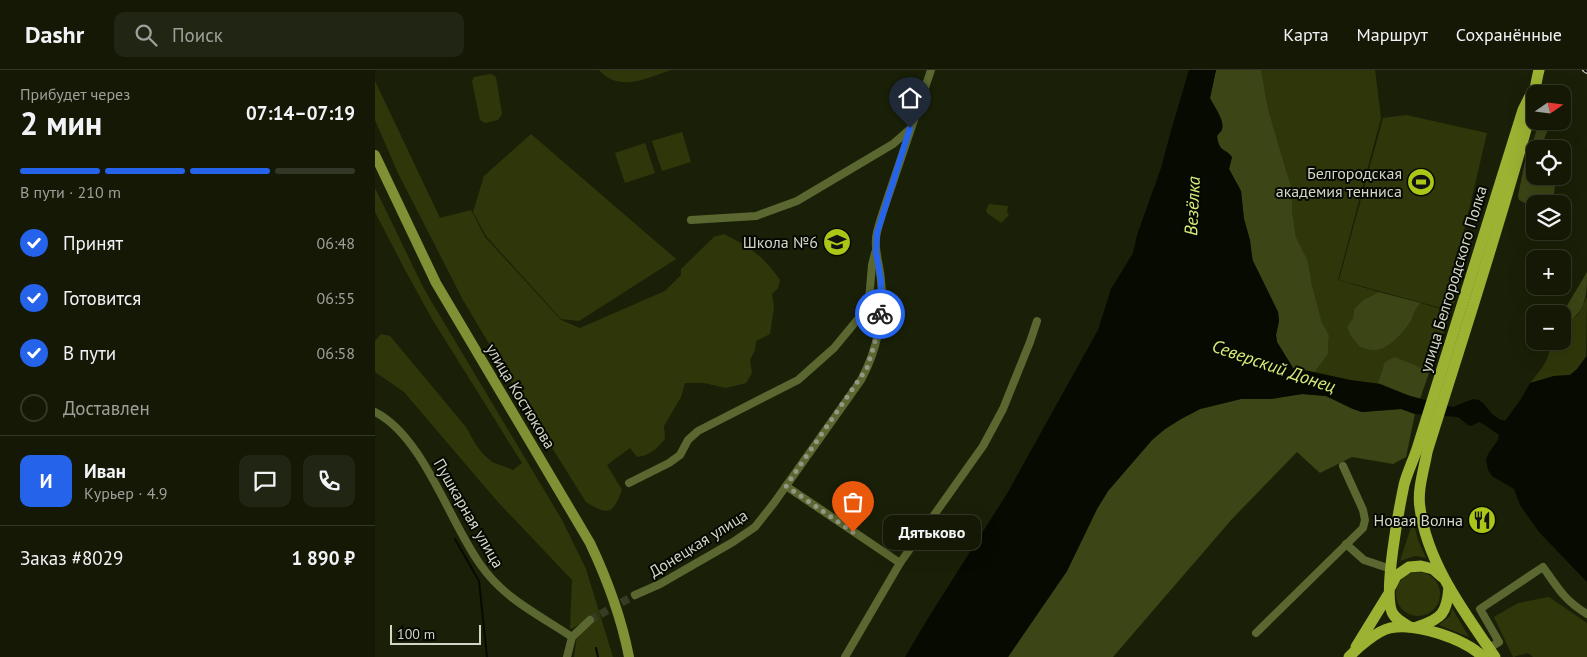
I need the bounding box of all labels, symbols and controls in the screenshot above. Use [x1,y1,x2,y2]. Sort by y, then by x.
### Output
search box [114,12,464,57]
text: Dashr [25,19,84,50]
icon: search [132,21,160,49]
text: Поиск [172,23,223,47]
text: Карта [1283,23,1329,46]
text: Маршрут [1357,23,1428,46]
text: Сохранённые [1456,23,1562,46]
pin [889,77,931,128]
text: Прибудет через [20,84,130,104]
icon: home [896,84,924,112]
north arrow [1526,85,1571,130]
map controls [1526,85,1571,350]
text: 07:14–07:19 [246,101,355,125]
text: 2 мин [20,102,102,144]
button: locate [1526,140,1571,185]
place label: Белгородская академия тенниса [1276,163,1402,201]
sports icon: Белгородская академия тенниса [1406,167,1436,197]
water label: Везёлка [1179,176,1205,236]
text: В пути · 210 m [20,182,121,202]
street label: улица Белгородского Полка [1415,183,1491,375]
button: layers [1526,195,1571,240]
school or university icon: Школа №6 [822,227,852,257]
icon: check [20,229,48,257]
text: Принят [63,231,123,255]
place label: Школа №6 [743,232,818,252]
text: 06:48 [317,233,355,253]
button: + [1526,250,1571,295]
icon: check [20,284,48,312]
text: Готовится [63,286,141,310]
text: 06:55 [317,288,355,308]
courier [855,289,905,339]
icon: bike [866,300,894,328]
button: − [1526,305,1571,350]
water label: Северский Донец [1209,334,1339,398]
icon: check [20,339,48,367]
street label: улица Костюкова [482,340,560,452]
text: В пути [63,341,116,365]
text: 06:58 [317,343,355,363]
text: Доставлен [63,396,150,420]
button: chat [239,455,291,507]
button: phone [303,455,355,507]
street label: Пушкарная улица [430,455,508,571]
text: Иван [84,459,126,483]
text: И [40,469,52,493]
pin [832,481,874,532]
text: Курьер · 4.9 [84,483,168,503]
icon: bag [839,488,867,516]
street label: Донецкая улица [645,505,751,581]
restaurant icon: Новая Волна [1467,505,1497,535]
place label: Новая Волна [1373,510,1463,530]
callout: Дятьково [883,514,981,550]
text: Дятьково [899,522,965,542]
text: Заказ #8029 [20,546,123,570]
text: 1 890 ₽ [292,546,355,570]
scale bar [390,622,481,645]
text: 100 m [397,625,435,643]

